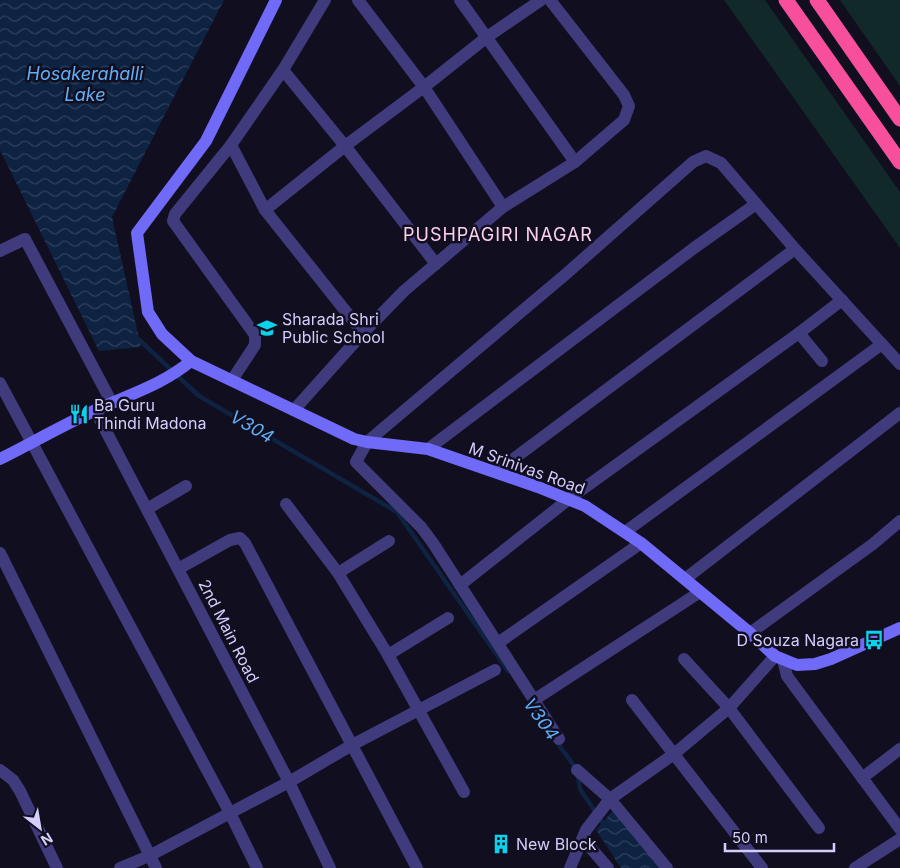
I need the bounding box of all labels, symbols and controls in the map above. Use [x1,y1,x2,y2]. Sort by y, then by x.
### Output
water label: Hosakerahalli Lake [27,63,144,105]
district label: PUSHPAGIRI NAGAR [403,224,593,245]
place label: Sharada Shri Public School [282,309,385,347]
school or university icon: Sharada Shri Public School [256,317,278,339]
place label: Ba Guru Thindi Madona [94,395,207,433]
restaurant icon: Ba Guru Thindi Madona [68,403,90,425]
water label: V304 [227,406,278,447]
street label: M Srinivas Road [466,438,588,498]
street label: 2nd Main Road [194,576,264,686]
bus stop icon: D Souza Nagara [863,629,885,651]
place label: D Souza Nagara [736,630,859,650]
water label: V304 [519,694,563,744]
north arrow [15,803,65,853]
scale bar [725,820,834,852]
text: 50 m [732,828,768,847]
text: N [38,830,56,850]
building icon: New Block [490,833,512,855]
place label: New Block [516,834,597,854]

